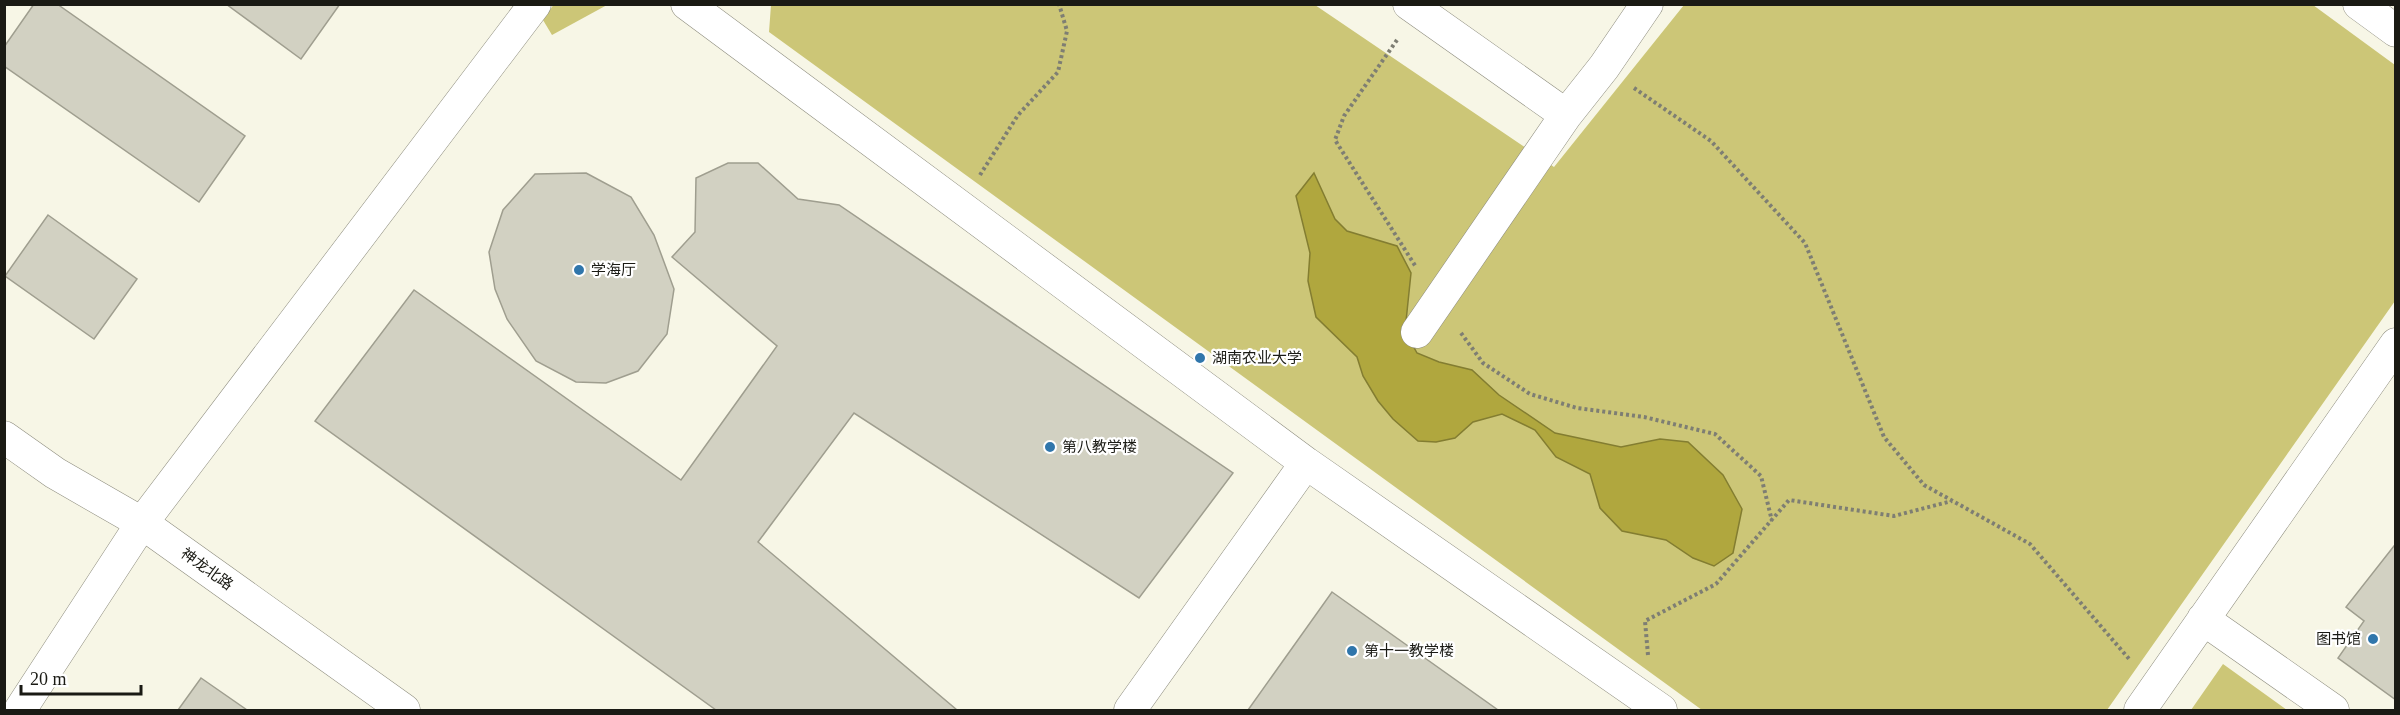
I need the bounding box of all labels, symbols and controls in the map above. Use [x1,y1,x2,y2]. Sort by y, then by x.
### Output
place label: 学海厅 [591,262,636,278]
marker: 学海厅 [572,263,586,277]
place label: 湖南农业大学 [1212,350,1302,366]
marker: 湖南农业大学 [1193,351,1207,365]
place label: 第八教学楼 [1062,439,1137,455]
marker: 第八教学楼 [1043,440,1057,454]
street label: 神龙北路 [178,544,237,593]
place label: 图书馆 [2316,631,2361,647]
marker: 图书馆 [2366,632,2380,646]
place label: 第十一教学楼 [1364,643,1454,659]
marker: 第十一教学楼 [1345,644,1359,658]
scale bar [21,658,141,696]
text: 20 m [30,669,67,689]

